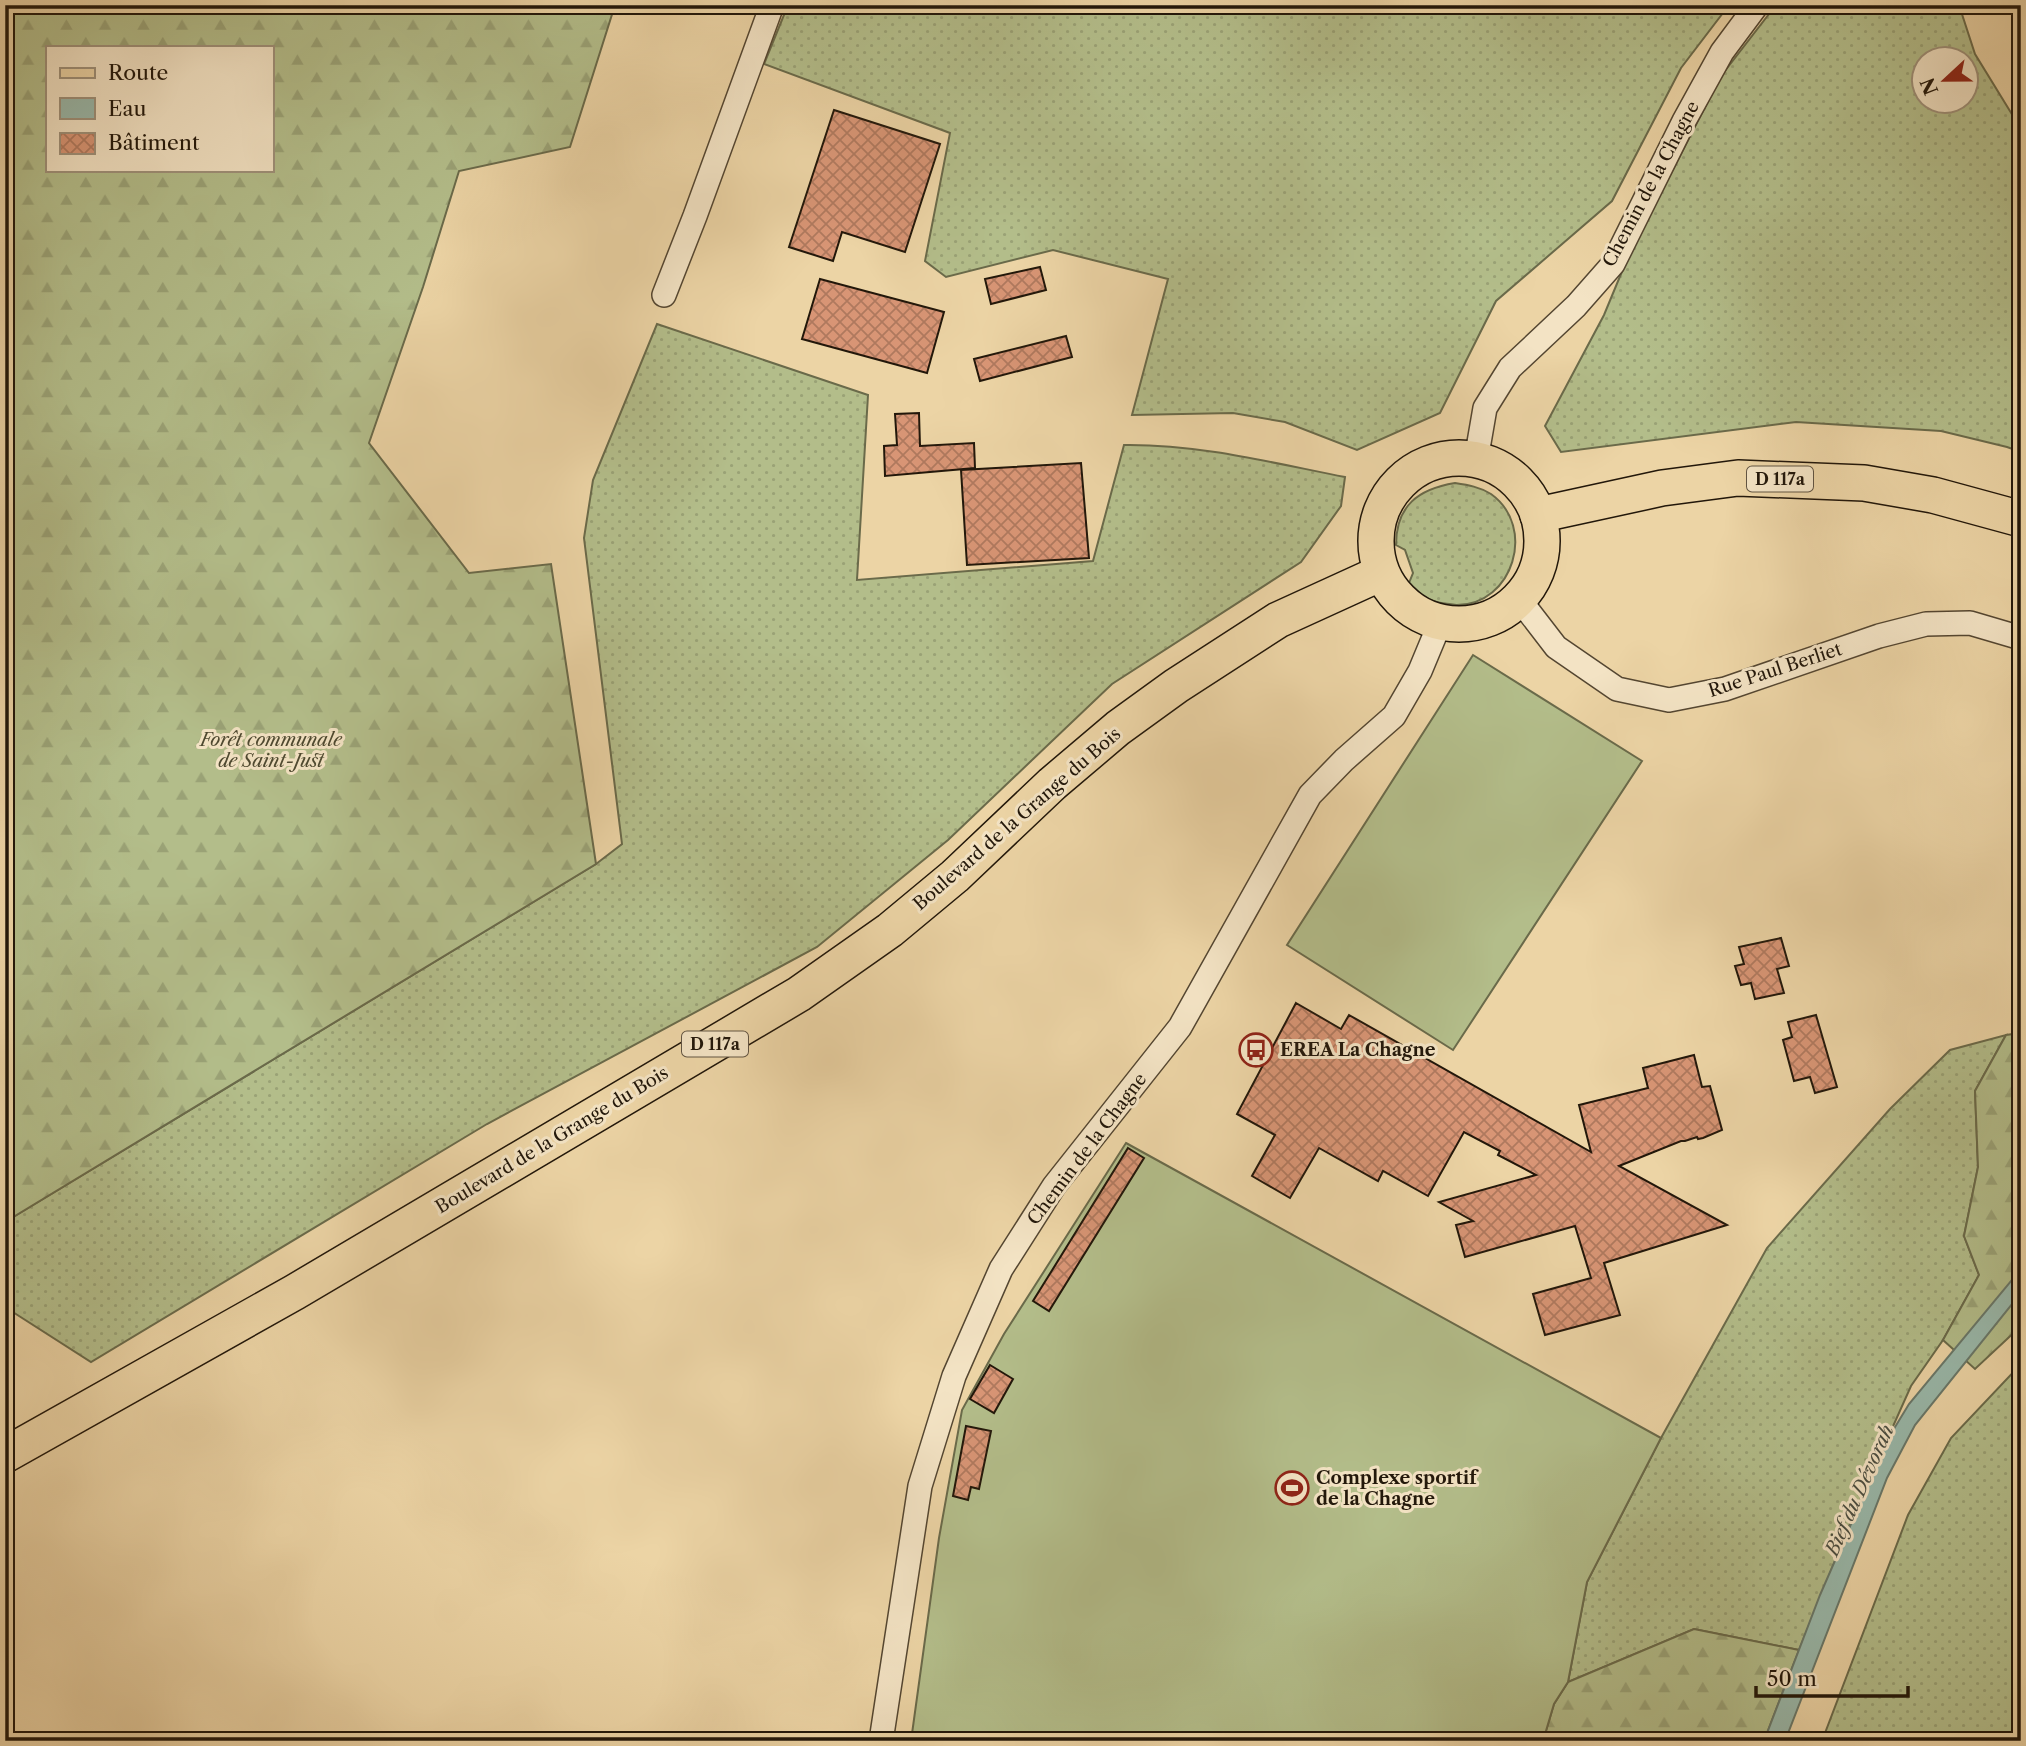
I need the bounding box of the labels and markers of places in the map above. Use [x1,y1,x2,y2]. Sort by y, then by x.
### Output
bus stop icon: EREA La Chagne [1237,1031,1275,1069]
place label: EREA La Chagne [1280,1039,1436,1061]
place label: Complexe sportif de la Chagne [1316,1467,1479,1510]
sports icon: Complexe sportif de la Chagne [1273,1469,1311,1507]

